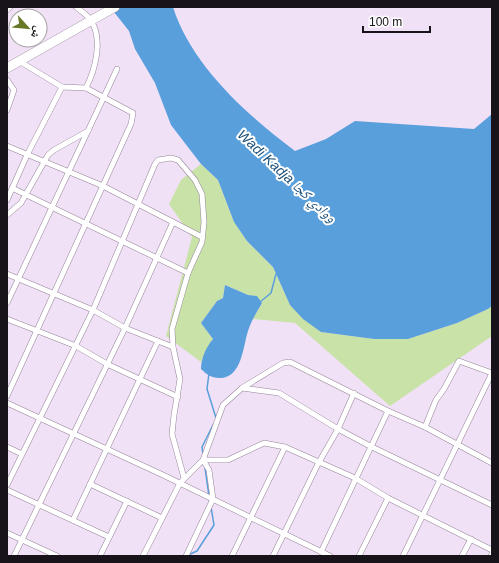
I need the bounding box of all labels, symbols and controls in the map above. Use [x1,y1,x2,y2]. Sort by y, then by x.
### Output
north arrow [8,8,48,48]
scale bar [363,8,430,34]
text: 100 m [369,15,402,29]
text: ش [27,24,45,41]
water label: Wadi Kadja ووادي كجا [232,126,340,229]

